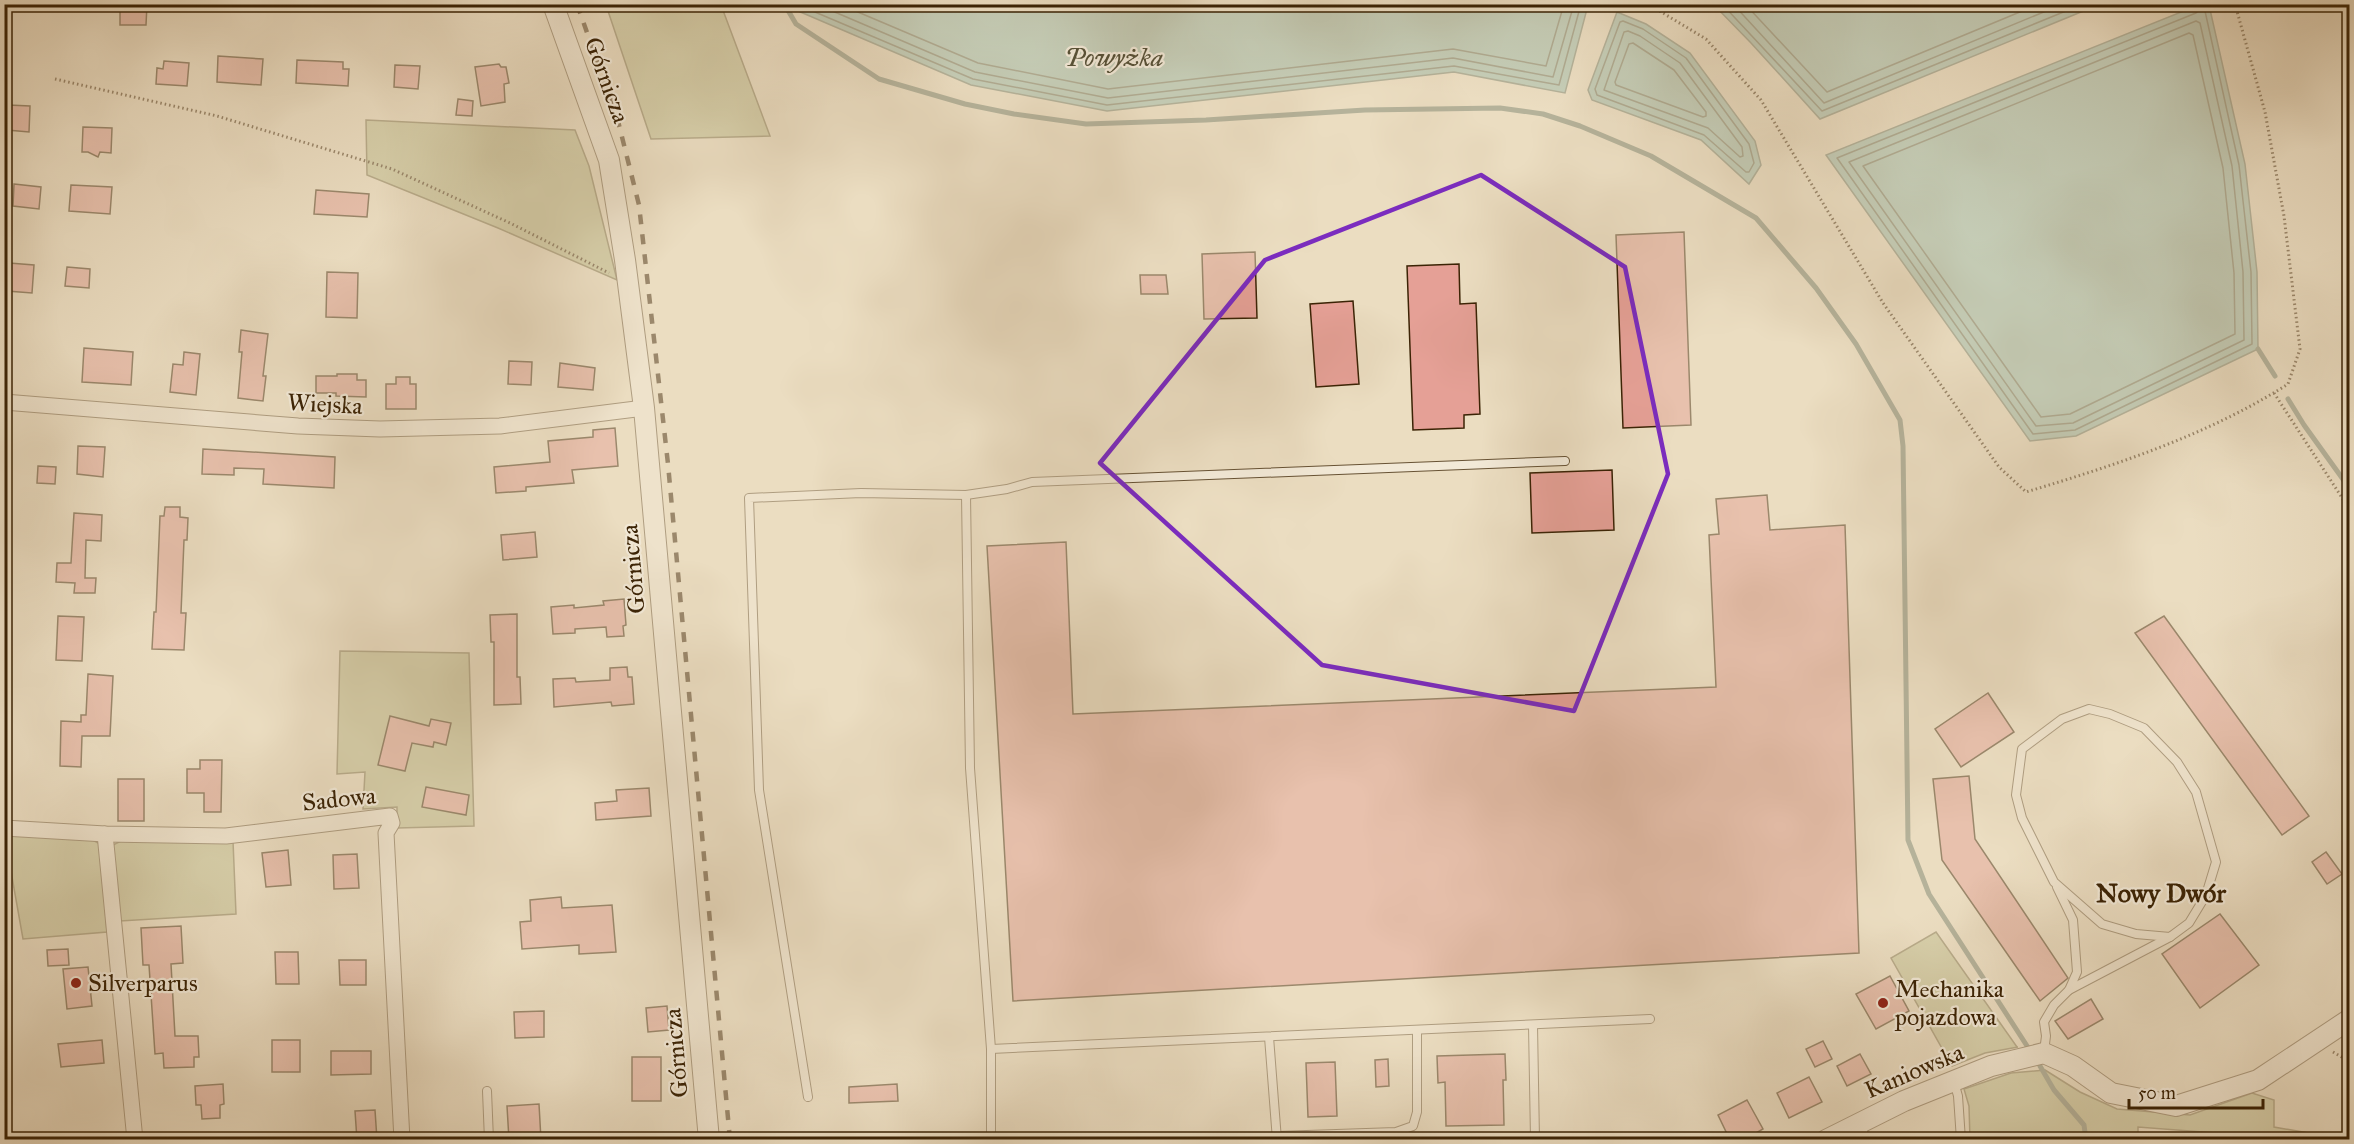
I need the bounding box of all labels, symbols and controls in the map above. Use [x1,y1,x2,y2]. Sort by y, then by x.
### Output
street label: Górnicza [578,33,637,128]
water label: Powyżka [1065,41,1163,73]
street label: Wiejska [287,387,364,421]
street label: Górnicza [614,522,652,615]
street label: Sadowa [301,780,378,818]
district label: Nowy Dwór [2096,877,2227,909]
place label: Silverparus [88,968,198,998]
place label: Mechanika pojazdowa [1894,974,2005,1032]
marker: Silverparus [69,976,83,990]
marker: Mechanika pojazdowa [1876,996,1890,1010]
street label: Górnicza [657,1006,695,1099]
street label: Kaniowska [1860,1036,1969,1105]
scale bar [2129,1072,2262,1110]
text: 50 m [2138,1082,2176,1104]

